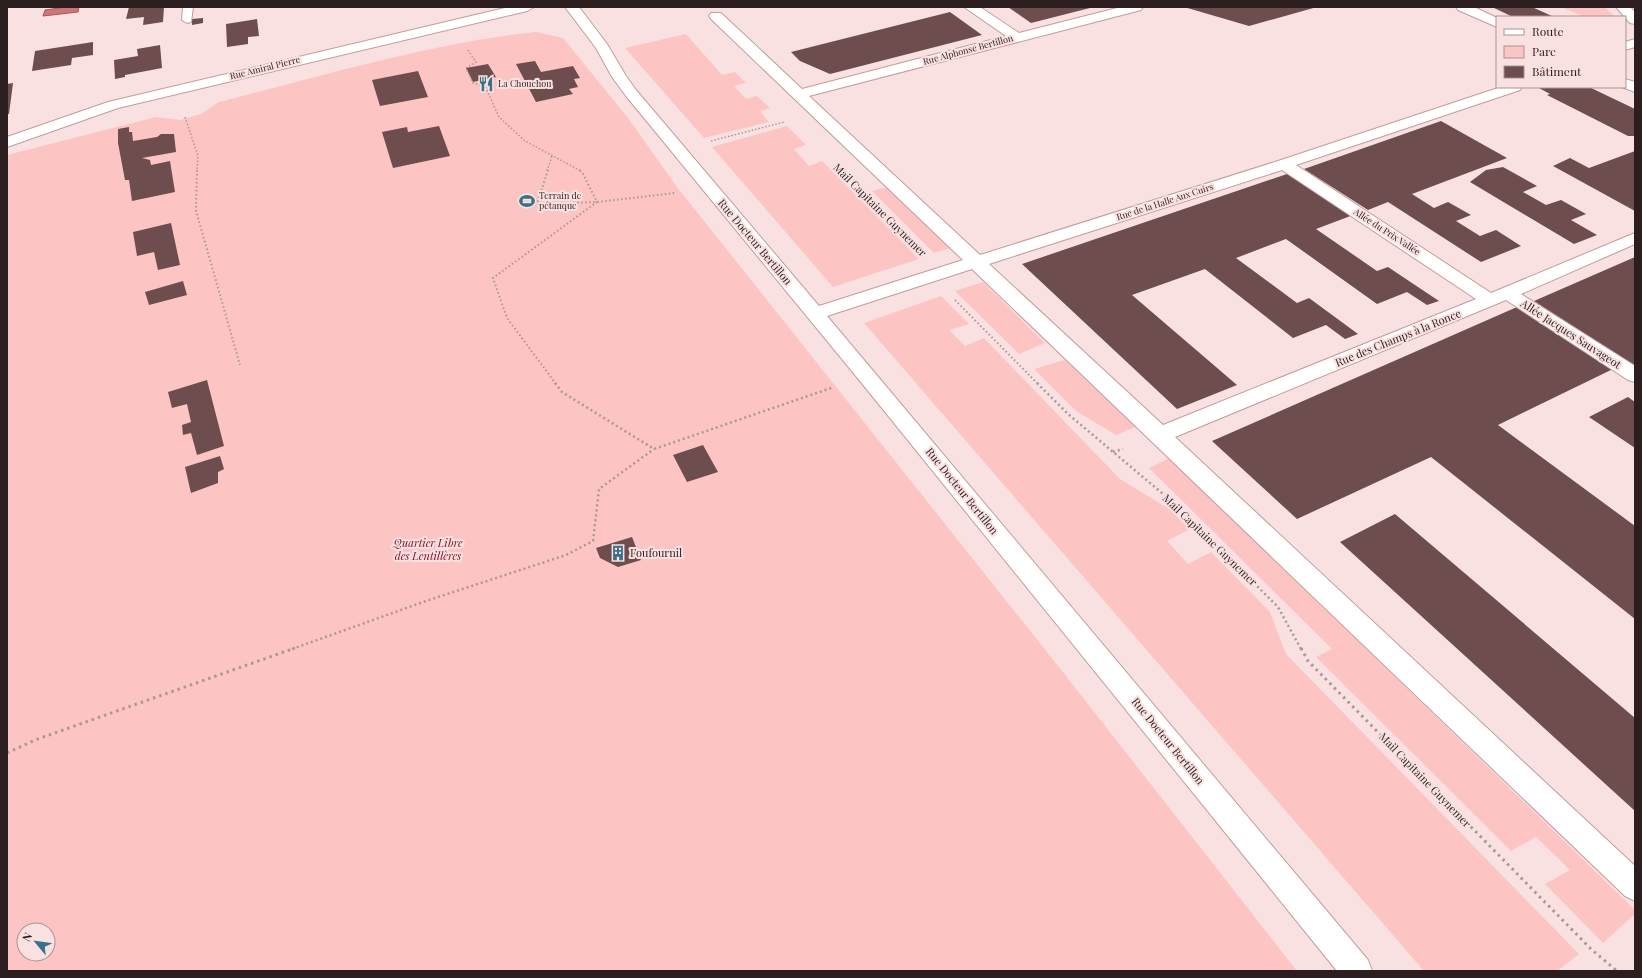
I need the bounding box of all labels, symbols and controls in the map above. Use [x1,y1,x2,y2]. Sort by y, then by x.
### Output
legend [1496,16,1626,88]
text: Route [1532,23,1564,39]
street label: Rue Alphonse Bertillon [921,31,1015,67]
text: Parc [1532,43,1556,59]
street label: Rue Amiral Pierre [228,52,302,82]
text: Bâtiment [1532,63,1582,79]
restaurant icon: La Chouchou [477,75,495,93]
place label: La Chouchou [498,77,552,89]
street label: Mail Capitaine Guynemer [830,160,930,260]
street label: Rue de la Halle Aux Cuirs [1115,180,1215,222]
place label: Terrain de pétanque [539,189,582,211]
sports icon: Terrain de pétanque [518,192,536,210]
street label: Rue Docteur Bertillon [715,196,796,288]
street label: Allée du Prix Vallée [1351,205,1423,257]
street label: Allée Jacques Sauvageot [1517,295,1624,372]
street label: Rue des Champs à la Ronce [1333,305,1463,370]
street label: Rue Docteur Bertillon [923,444,1002,538]
street label: Mail Capitaine Guynemer [1160,490,1261,589]
park label: Quartier Libre des Lentillères [392,535,463,563]
building icon: Foufournil [609,544,627,562]
place label: Foufournil [630,545,682,560]
street label: Rue Docteur Bertillon [1129,694,1208,788]
street label: Mail Capitaine Guynemer [1376,729,1475,830]
north arrow [16,922,56,962]
text: N [18,930,35,944]

